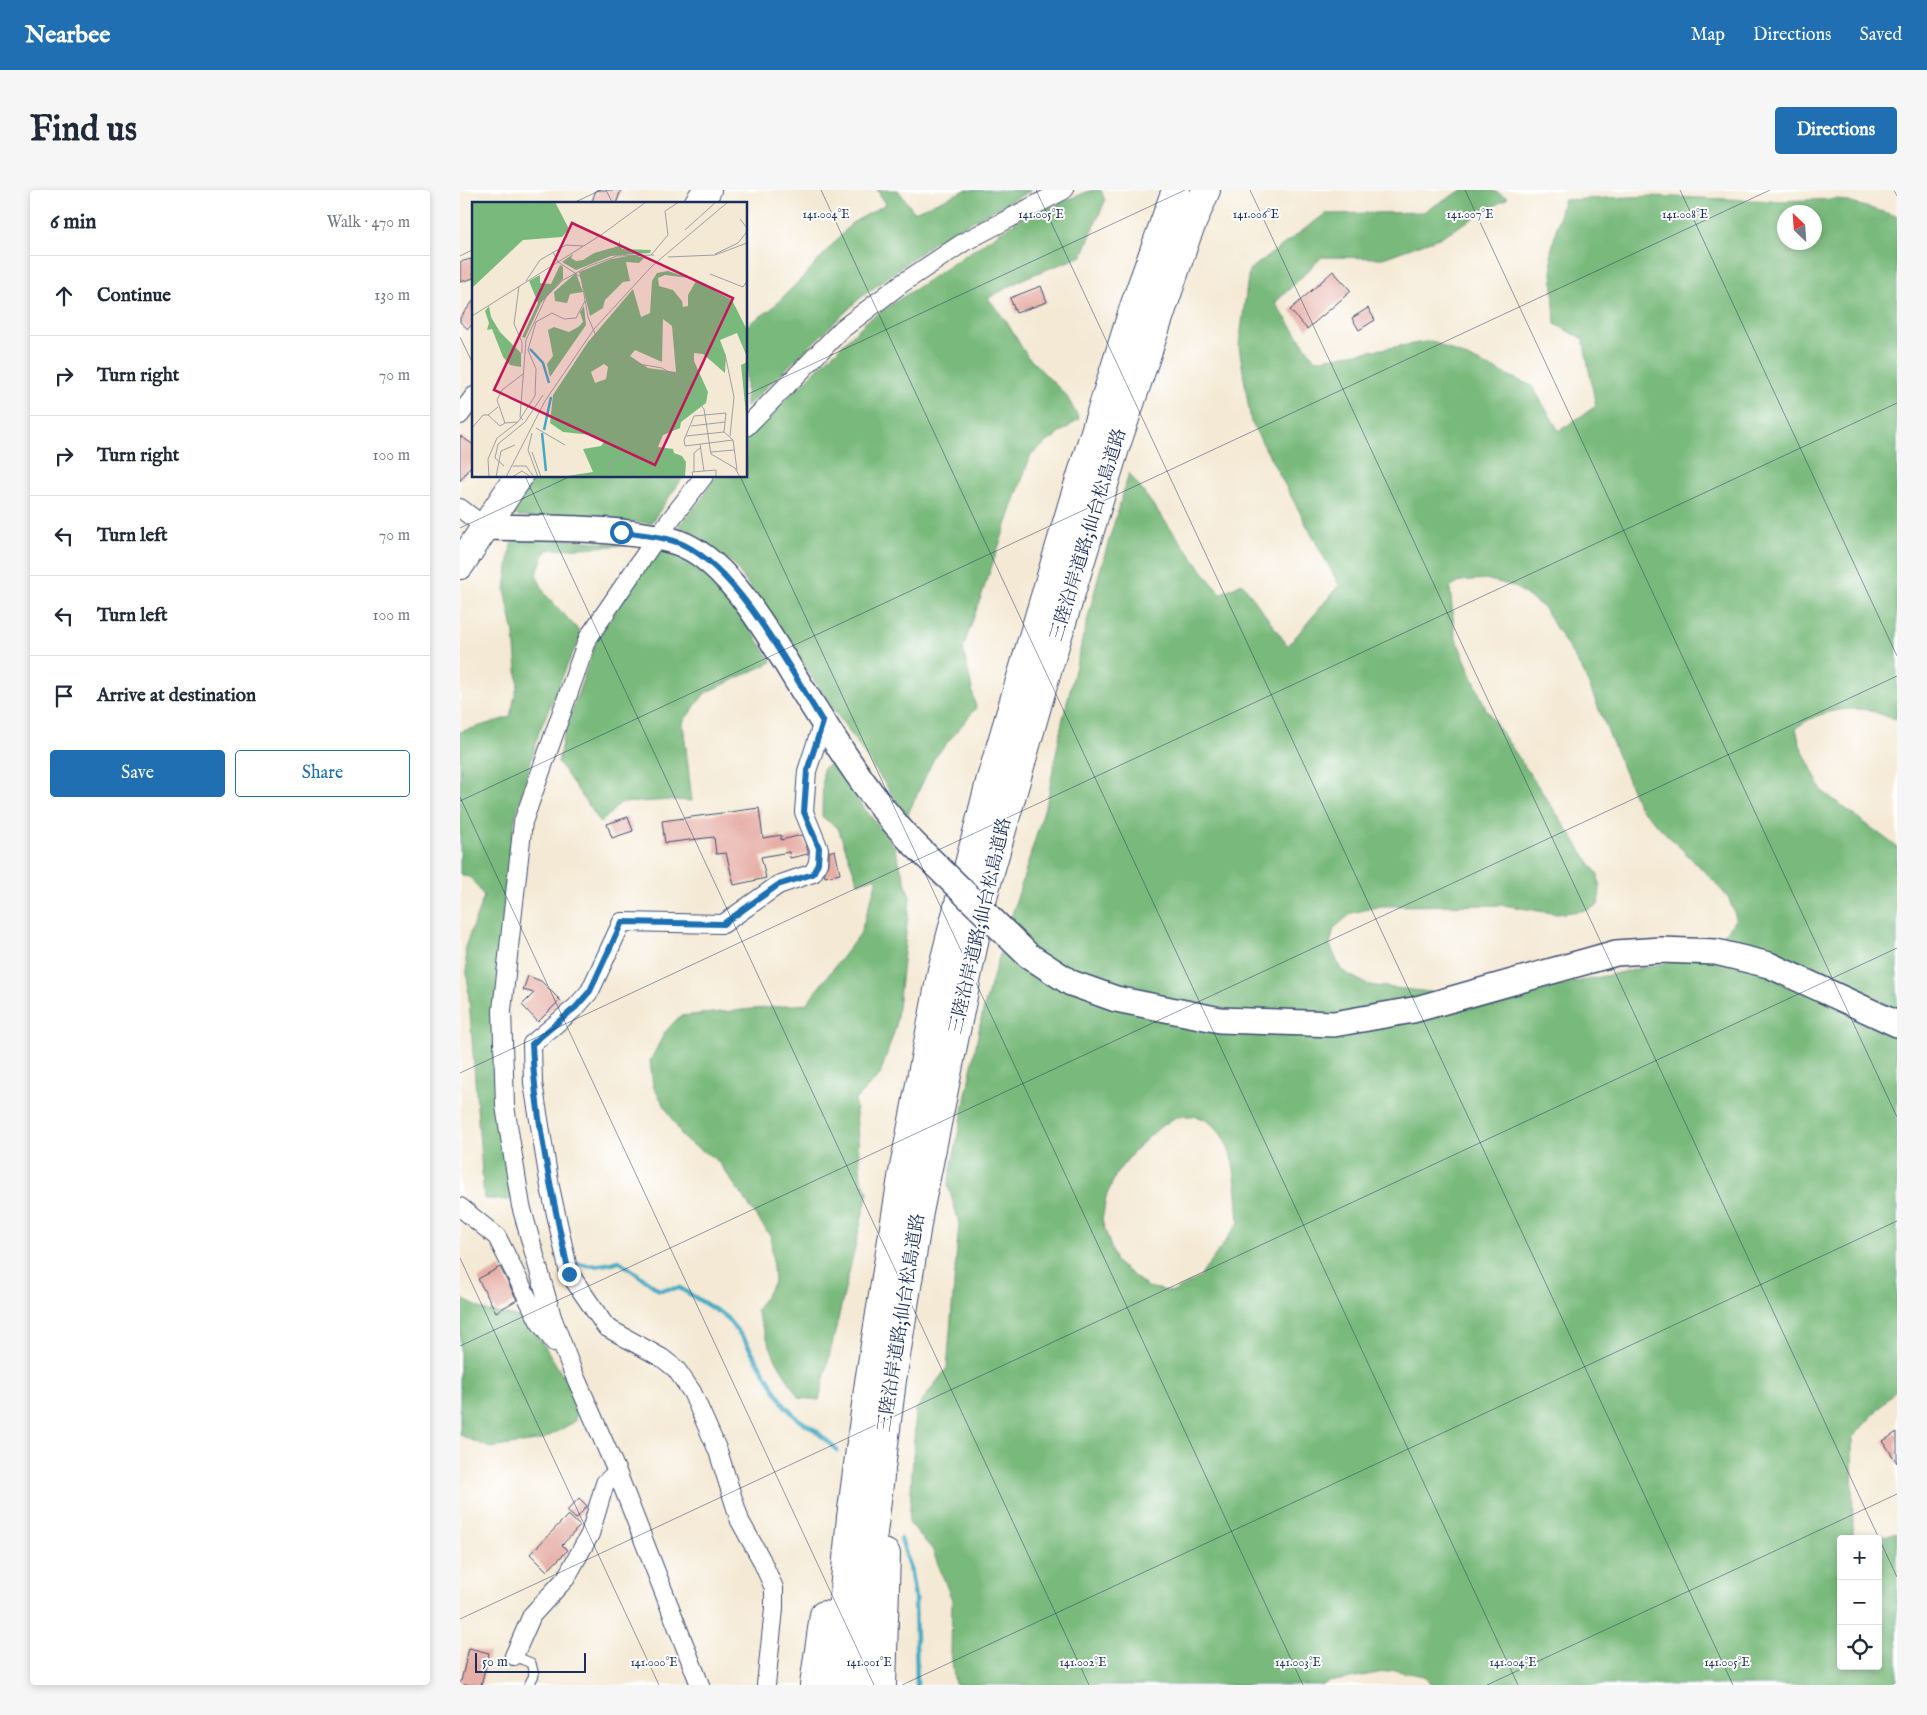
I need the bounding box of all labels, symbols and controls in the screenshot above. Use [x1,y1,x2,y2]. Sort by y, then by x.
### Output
text: Nearbee [25,20,110,51]
text: Map [1691,24,1725,47]
text: Directions [1753,24,1831,47]
text: Saved [1859,24,1902,47]
button: Directions [1775,107,1897,154]
text: Find us [30,108,137,153]
inset map [472,202,748,478]
north arrow [1777,205,1822,250]
text: 141.004°E [802,207,850,222]
text: 141.005°E [1018,207,1064,222]
text: 141.006°E [1233,207,1279,222]
text: 141.007°E [1447,207,1493,222]
text: 141.008°E [1662,207,1708,222]
text: 6 min [50,209,96,236]
text: Walk · 470 m [327,213,410,233]
icon: ahead [50,282,78,310]
text: Continue [97,284,171,308]
text: 130 m [374,286,410,306]
icon: right [50,362,78,390]
text: Turn right [97,364,179,388]
text: 70 m [379,366,410,386]
street label: 三陸沿岸道路;仙台松島道路 [1046,426,1132,644]
icon: right [50,442,78,470]
text: Turn right [97,444,179,468]
text: 100 m [373,446,410,466]
route start [610,521,633,544]
icon: left [50,522,78,550]
text: Turn left [97,524,168,548]
text: 70 m [379,526,410,546]
icon: left [50,602,78,630]
text: Turn left [97,604,168,628]
text: 100 m [373,606,410,626]
icon: arrive [50,682,78,710]
text: Arrive at destination [97,684,256,708]
button: Save [50,750,225,797]
button: Share [235,750,410,797]
street label: 三陸沿岸道路;仙台松島道路 [945,816,1017,1036]
street label: 三陸沿岸道路;仙台松島道路 [873,1212,931,1434]
route end [558,1263,581,1286]
map controls [1837,1535,1882,1670]
button: + [1837,1535,1882,1580]
button: − [1837,1580,1882,1625]
button: locate [1837,1625,1882,1670]
scale bar [475,1650,586,1673]
text: 50 m [482,1653,508,1671]
text: 141.000°E [630,1655,678,1670]
text: 141.001°E [846,1655,892,1670]
text: 141.002°E [1060,1655,1106,1670]
text: 141.003°E [1275,1655,1321,1670]
text: 141.004°E [1489,1655,1537,1670]
text: 141.005°E [1704,1655,1750,1670]

